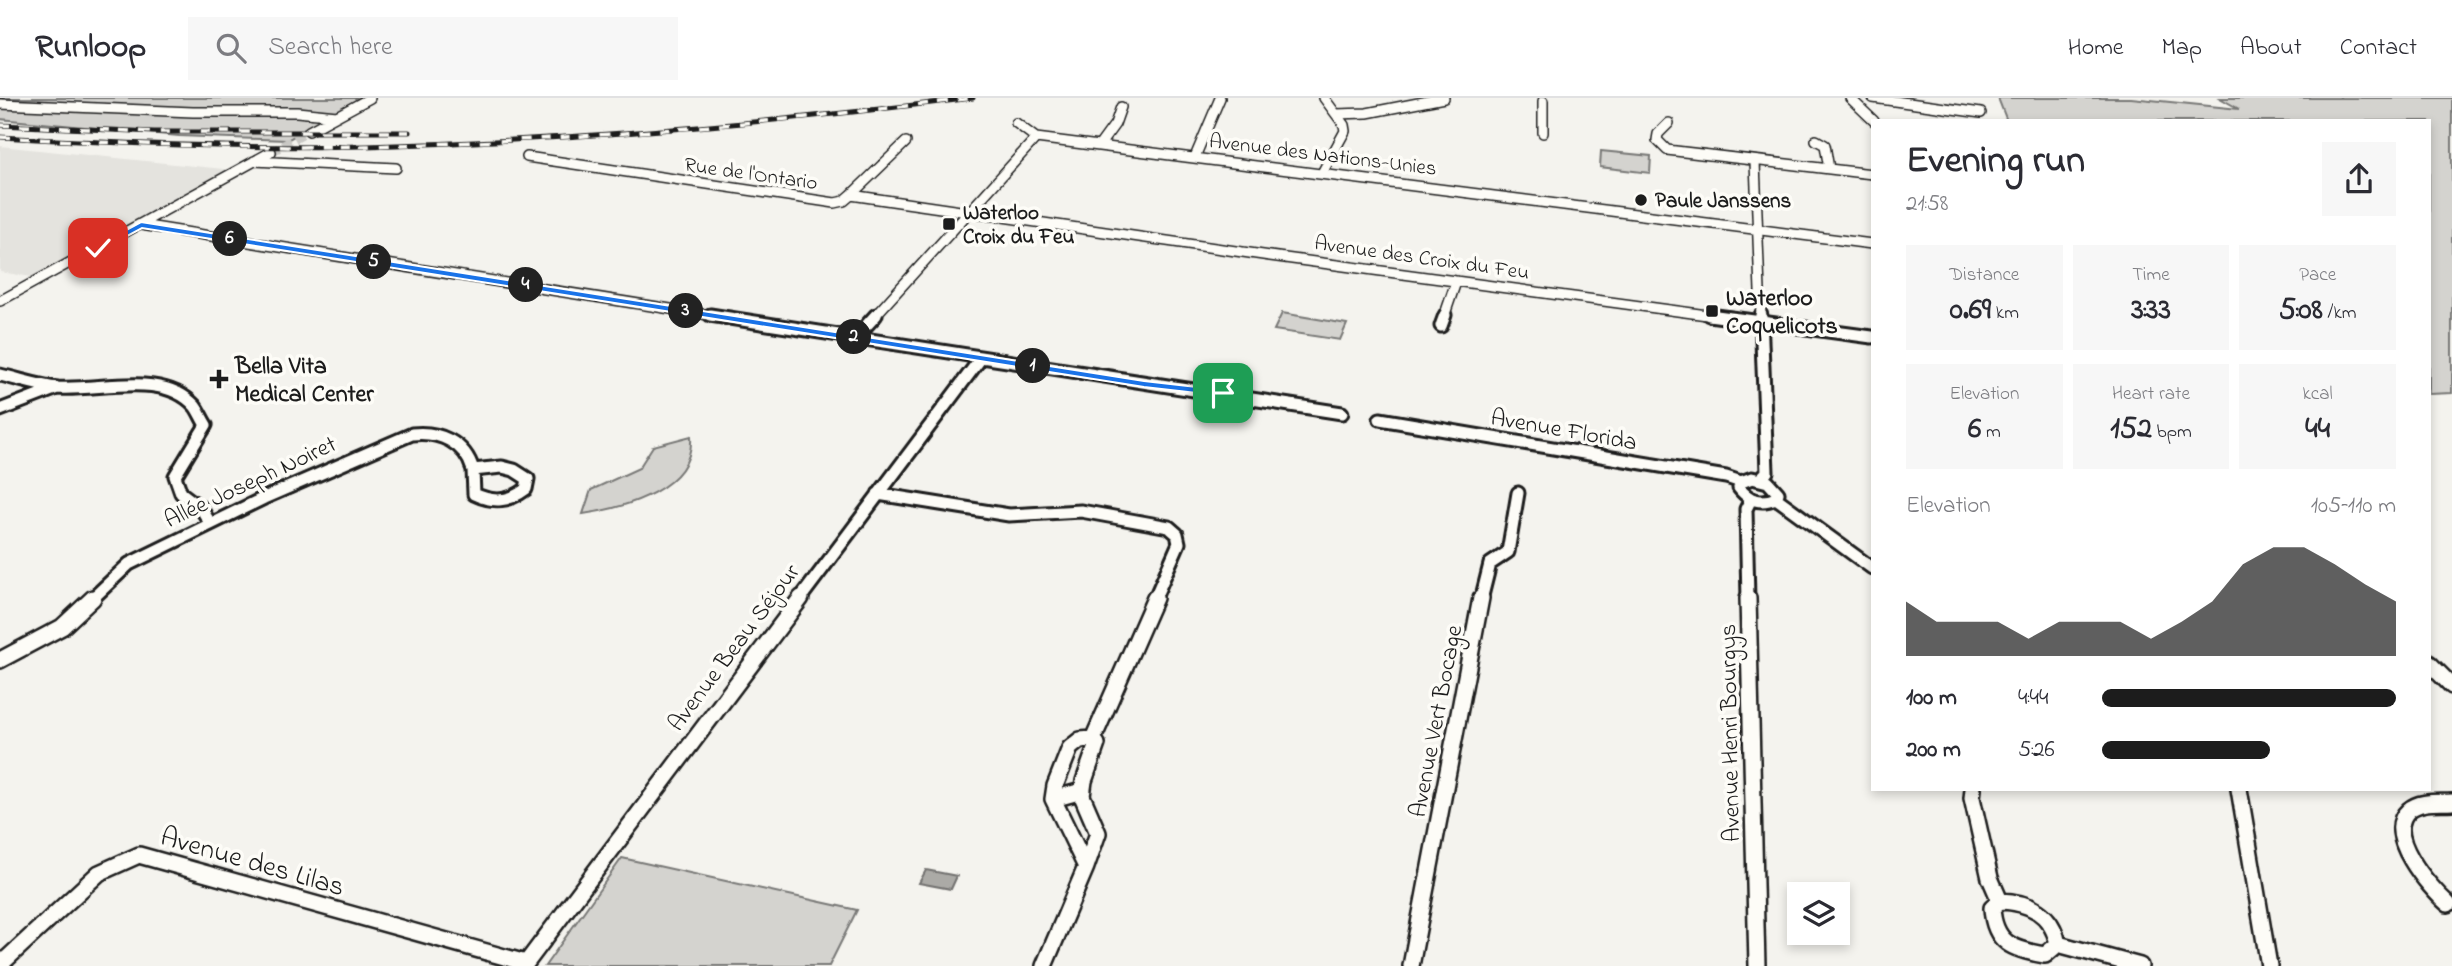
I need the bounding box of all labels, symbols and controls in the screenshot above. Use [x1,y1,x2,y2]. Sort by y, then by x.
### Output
search box [188,17,678,80]
text: Runloop [35,24,146,72]
icon: search [212,29,250,67]
text: Search here [268,29,393,67]
text: Home [2068,31,2124,66]
text: Map [2162,31,2202,66]
text: About [2240,31,2302,66]
text: Contact [2340,31,2417,66]
street label: Avenue des Nations-Unies [1207,127,1438,185]
text: Evening run [1906,134,2085,190]
button: share [2322,142,2396,216]
street label: Rue de l'Ontario [682,151,819,199]
place label: Paule Janssens [1655,187,1791,217]
text: 21:58 [1906,188,1948,221]
marker: Paule Janssens [1633,192,1649,208]
place label: Waterloo Croix du Feu [963,199,1074,253]
marker: Waterloo Croix du Feu [941,216,957,232]
pin [68,218,128,278]
pin: 6 [212,222,247,256]
text: 6 [225,225,234,252]
icon: check [79,229,117,267]
street label: Avenue des Croix du Feu [1312,229,1531,289]
pin: 5 [356,244,392,280]
text: 5 [368,248,379,275]
text: Distance [1949,262,2019,289]
text: Time [2132,262,2170,289]
text: Pace [2299,262,2336,289]
pin: 4 [508,268,544,302]
text: 4 [522,271,529,298]
place label: Waterloo Coquelicots [1726,282,1838,345]
text: 0.69 [1950,289,1991,333]
text: 3:33 [2131,289,2171,333]
text: 5:08 [2279,289,2323,333]
pin: 3 [668,294,704,328]
text: 3 [682,297,689,324]
text: km [1991,300,2019,327]
text: /km [2323,300,2356,327]
marker: Waterloo Coquelicots [1704,303,1720,319]
pin: 2 [836,320,872,354]
text: 2 [849,323,858,350]
pin: 1 [1016,348,1050,384]
place label: Bella Vita Medical Center [234,350,374,413]
text: 1 [1029,352,1036,379]
pin [1193,363,1253,423]
marker: Bella Vita Medical Center [209,369,229,389]
icon: arrive [1204,374,1242,412]
text: Elevation [1949,381,2019,408]
text: Heart rate [2112,381,2190,408]
text: kcal [2303,381,2333,408]
street label: Avenue Florida [1488,401,1640,462]
text: 6 [1968,408,1981,452]
text: 152 [2110,408,2152,452]
text: 44 [2305,408,2330,452]
text: m [1981,419,2001,446]
text: bpm [2152,419,2192,446]
street label: Allée Joseph Noiret [159,428,343,539]
text: Elevation [1906,490,1991,523]
text: 105–110 m [2311,490,2396,523]
street label: Avenue Beau Séjour [660,557,810,740]
street label: Avenue Vert Bocage [1402,622,1473,821]
street label: Avenue Henri Bourgys [1712,624,1752,842]
text: 100 m [1906,682,1957,715]
text: 4:44 [2018,682,2048,715]
text: 200 m [1906,734,1961,767]
text: 5:26 [2018,734,2055,767]
street label: Avenue des Lilas [155,818,349,909]
map controls [1787,882,1850,945]
button: layers [1787,882,1850,945]

